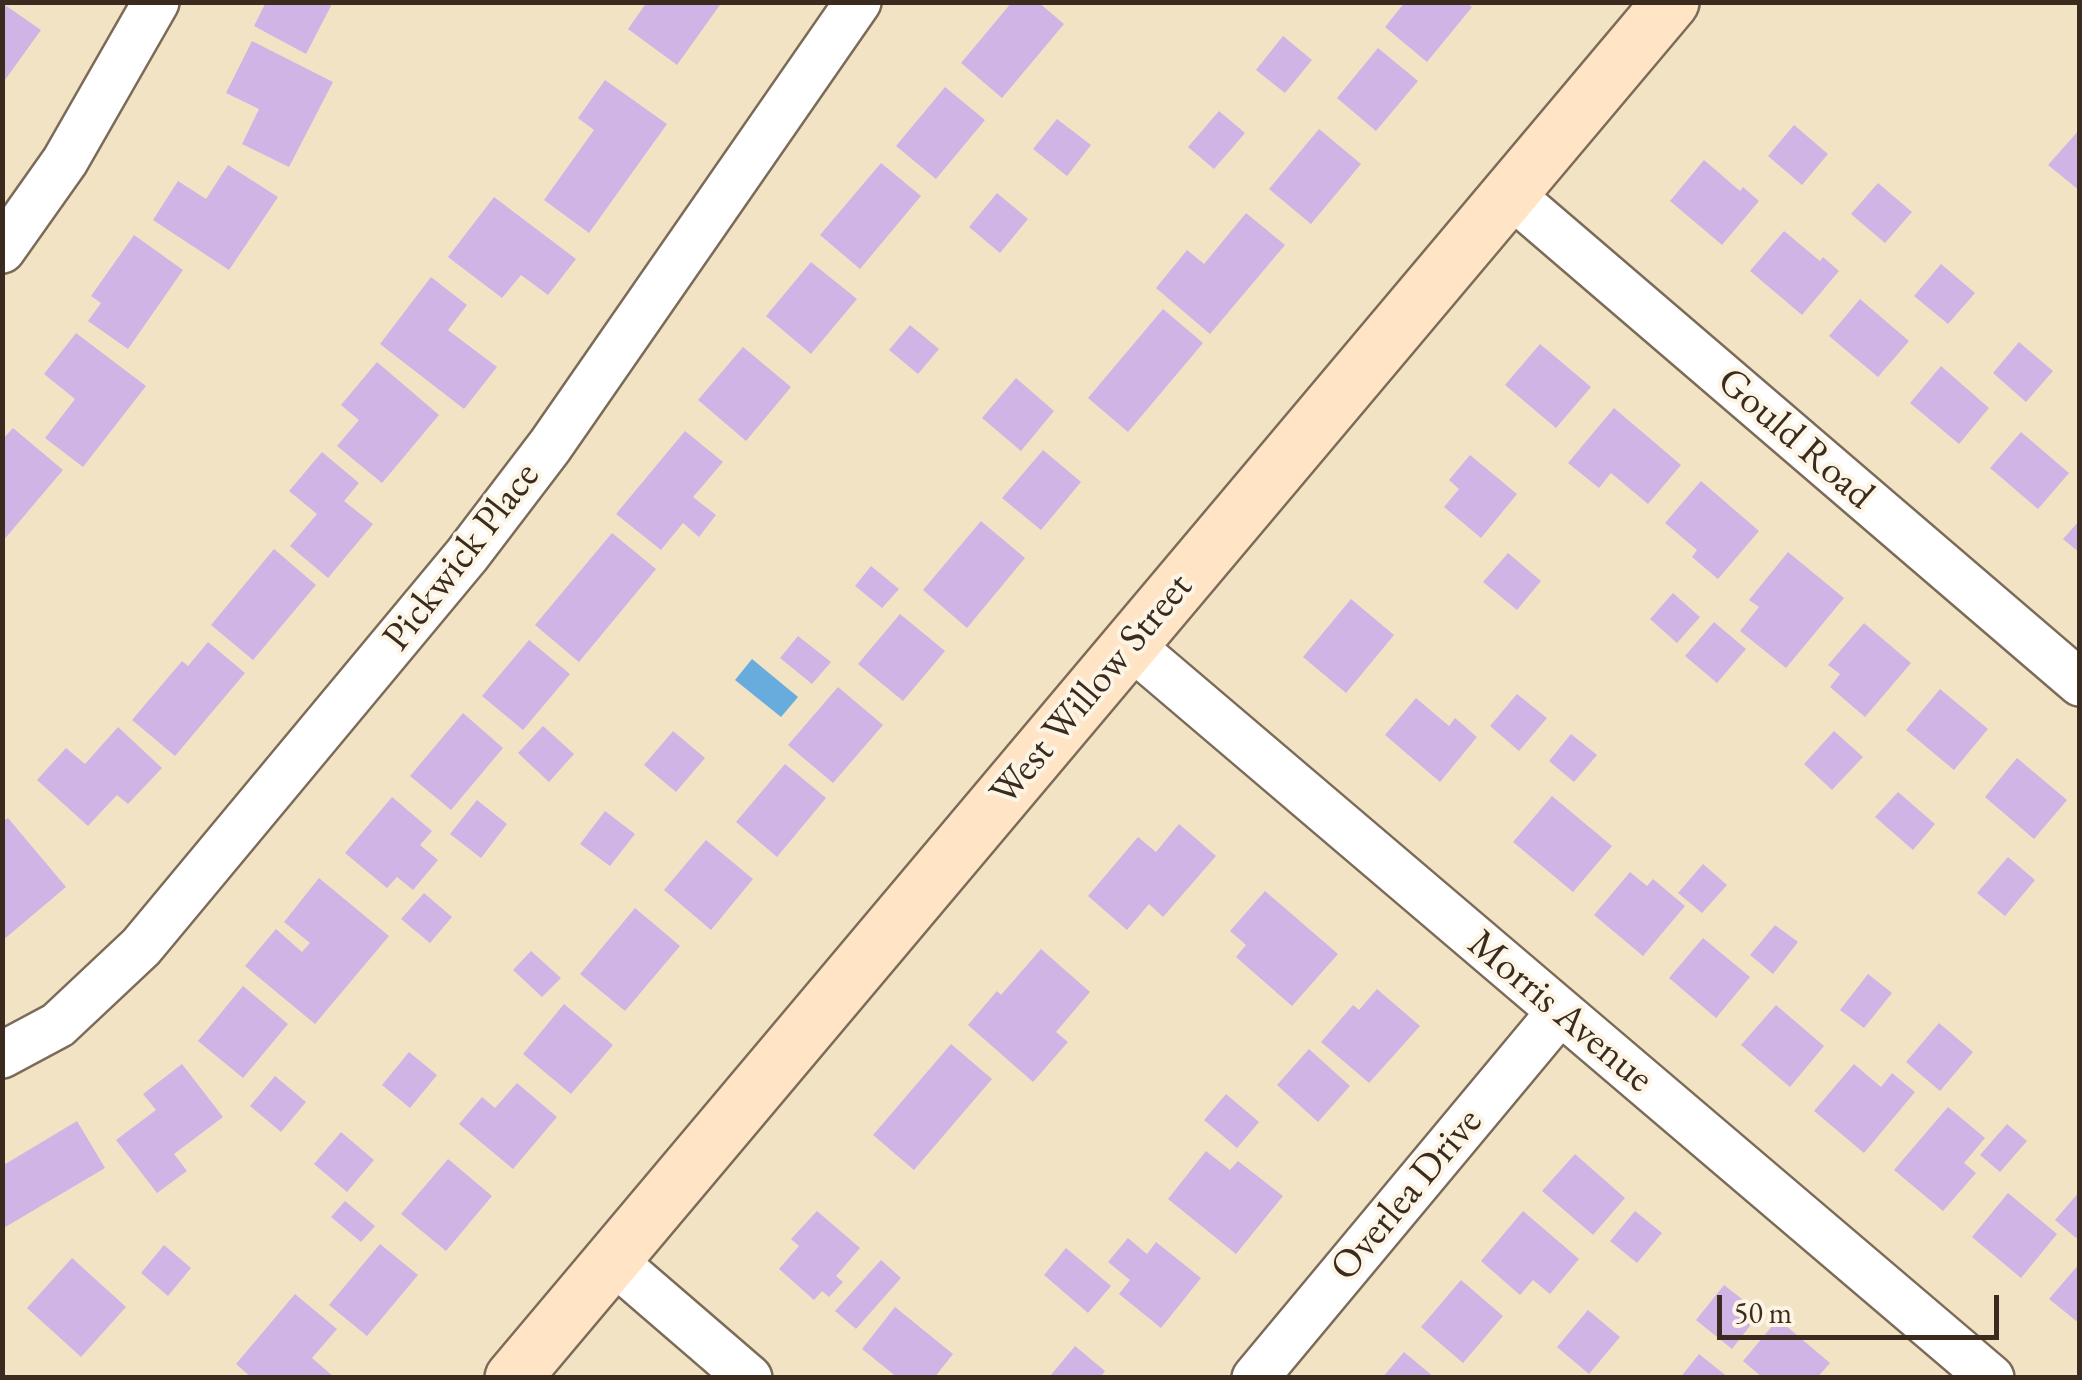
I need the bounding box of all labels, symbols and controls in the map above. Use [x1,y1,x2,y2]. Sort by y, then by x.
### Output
street label: Gould Road [1707,358,1883,520]
street label: Pickwick Place [374,453,550,661]
street label: West Willow Street [981,564,1203,816]
street label: Morris Avenue [1458,921,1662,1103]
street label: Overlea Drive [1321,1099,1493,1291]
scale bar [1722,1275,2004,1337]
text: 50 m [1734,1293,1792,1332]

